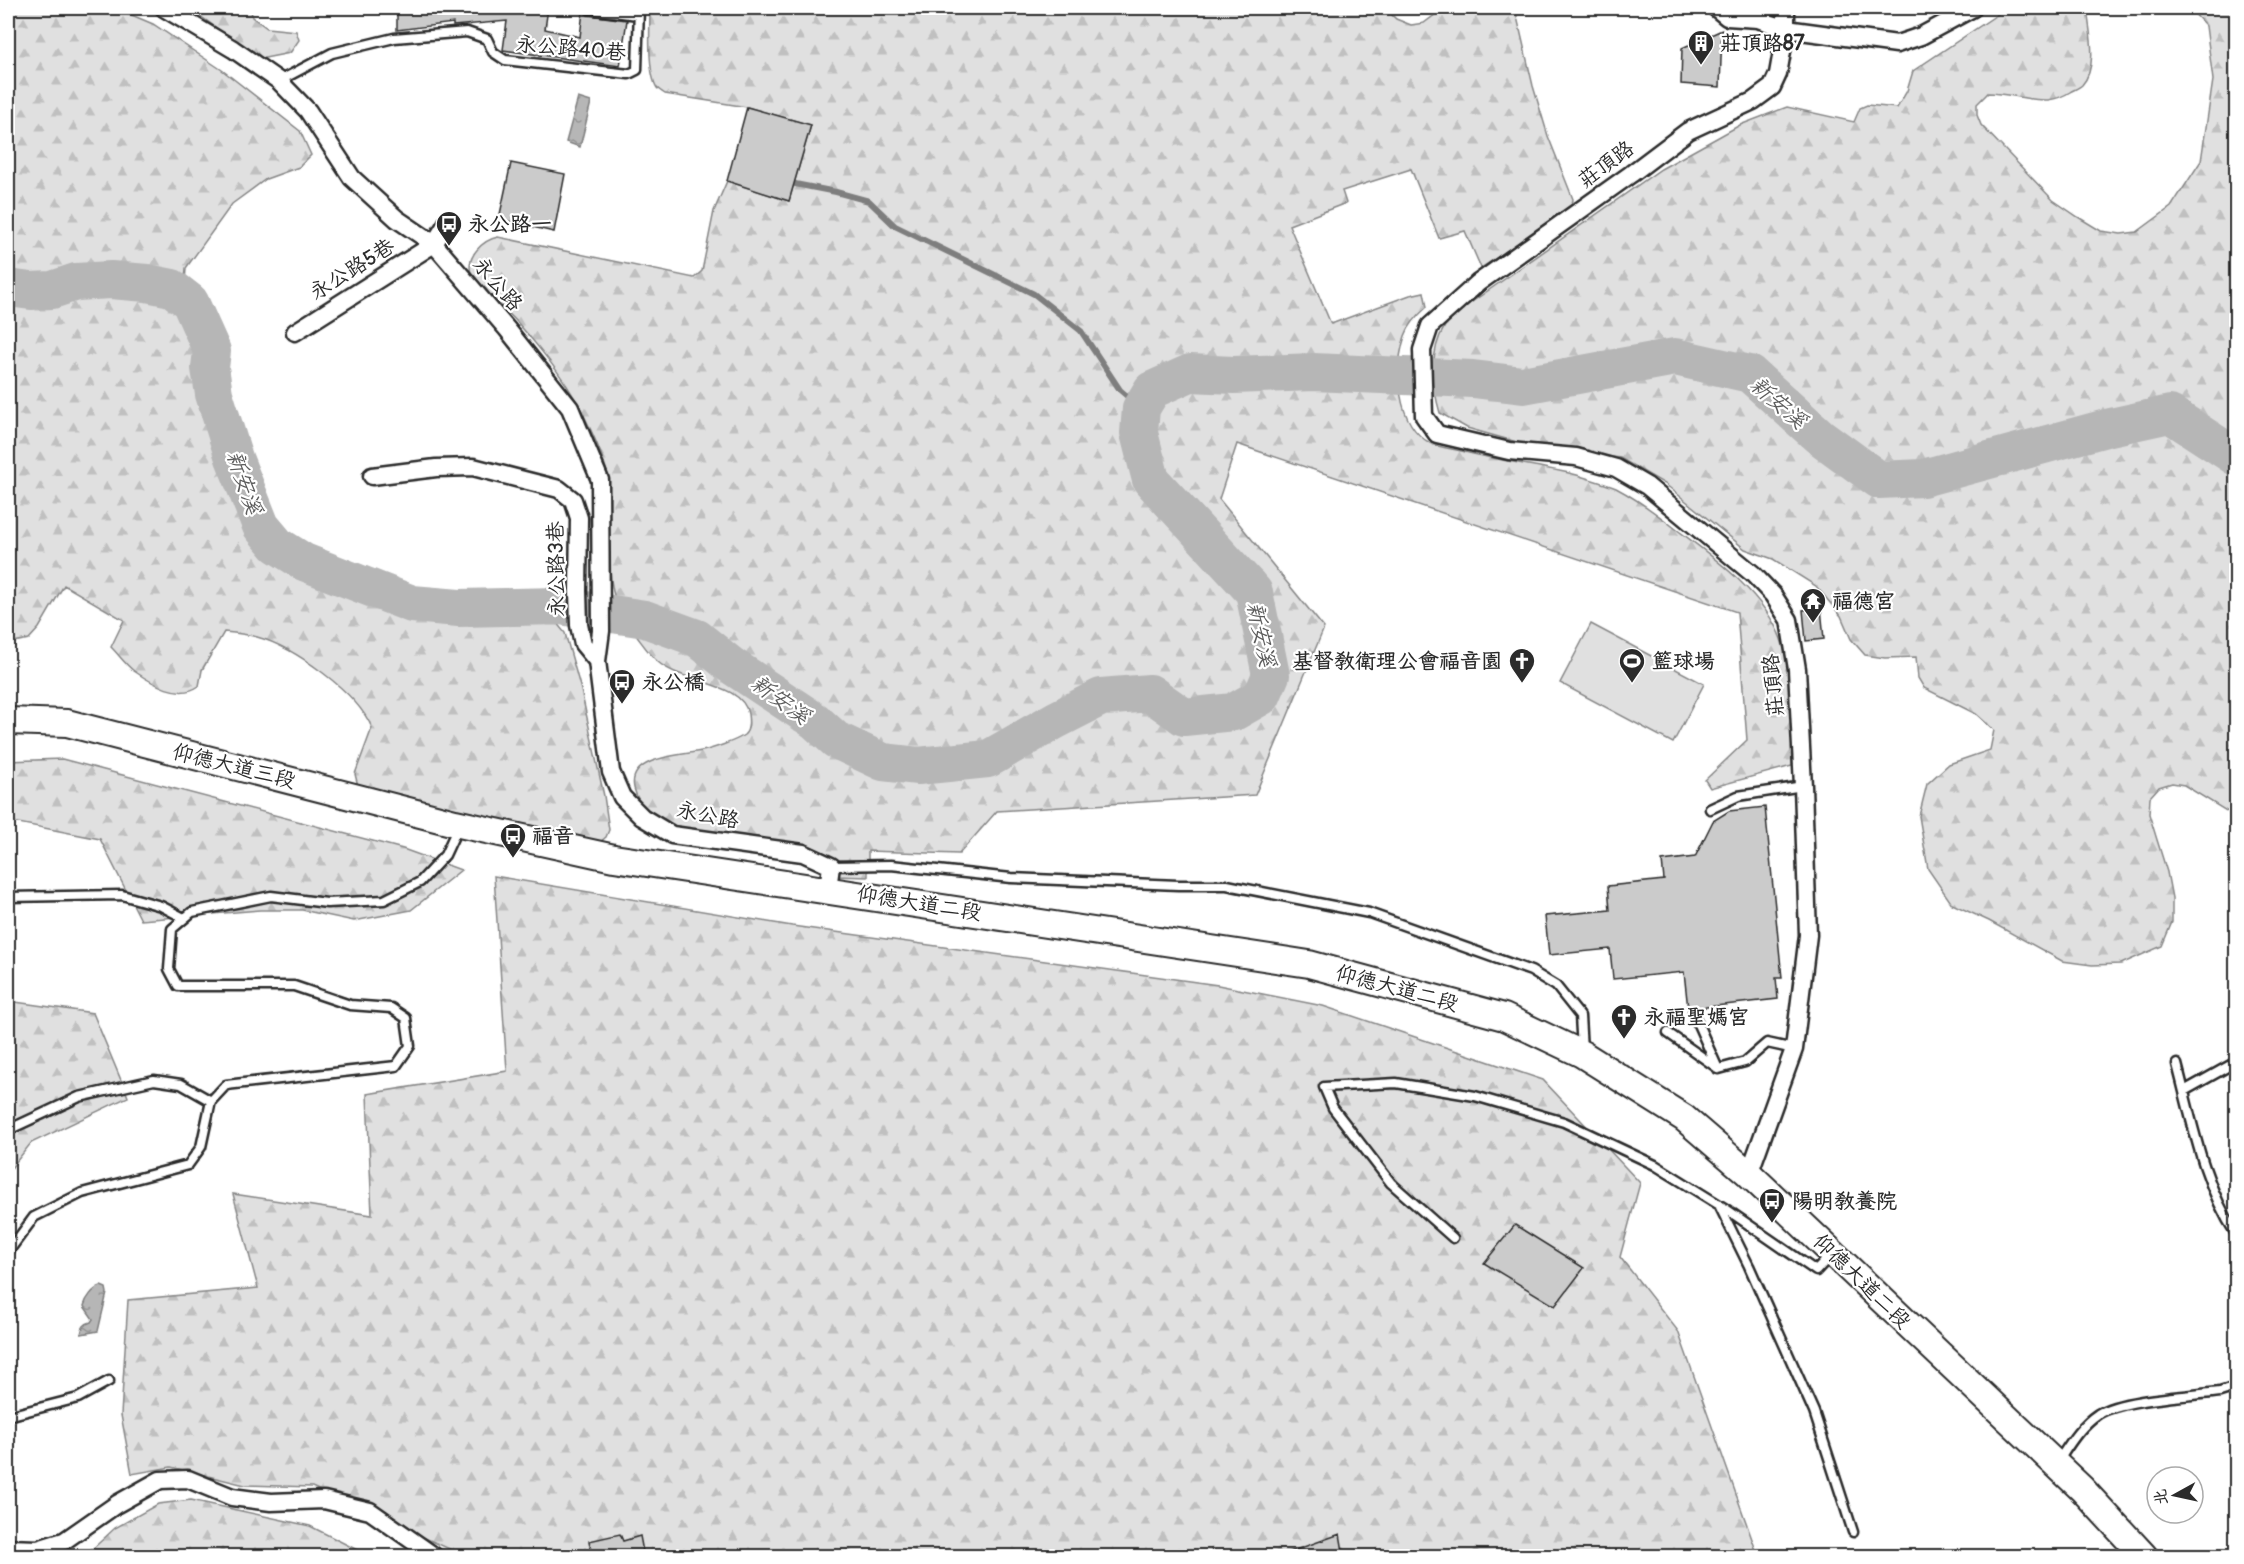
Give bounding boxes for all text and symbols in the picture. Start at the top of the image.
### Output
building icon: 莊頂路87 [1686,28,1716,66]
street label: 永公路40巷 [515,30,627,67]
place label: 莊頂路87 [1720,30,1806,57]
street label: 莊頂路 [1573,135,1640,194]
bus stop icon: 永公路一 [434,209,464,247]
place label: 永公路一 [468,211,552,238]
street label: 永公路5巷 [305,233,400,306]
street label: 永公路 [467,252,528,317]
water label: 新安溪 [1744,371,1813,436]
water label: 新安溪 [220,447,268,519]
street label: 永公路3巷 [542,521,571,617]
temple icon: 福德宮 [1798,586,1828,624]
place label: 福德宮 [1832,588,1895,615]
water label: 新安溪 [1240,599,1282,670]
church icon: 基督教衛理公會福音園 [1507,646,1537,684]
sports icon: 籃球場 [1617,646,1647,684]
place label: 基督教衛理公會福音園 [1292,648,1502,675]
place label: 籃球場 [1652,648,1715,675]
street label: 莊頂路 [1757,652,1790,718]
bus stop icon: 永公橋 [607,667,637,705]
place label: 永公橋 [642,669,705,696]
water label: 新安溪 [745,669,816,731]
street label: 仰德大道三段 [169,738,298,795]
street label: 永公路 [674,796,741,835]
bus stop icon: 福音 [498,821,528,859]
place label: 福音 [532,823,574,850]
street label: 仰德大道二段 [855,880,983,927]
street label: 仰德大道二段 [1333,959,1461,1018]
church icon: 永福聖媽宮 [1609,1002,1639,1040]
place label: 永福聖媽宮 [1644,1004,1749,1031]
bus stop icon: 陽明教養院 [1757,1186,1787,1224]
place label: 陽明教養院 [1792,1188,1897,1215]
street label: 仰德大道二段 [1807,1228,1916,1335]
north arrow [2145,1465,2205,1525]
text: 北 [2150,1488,2172,1506]

